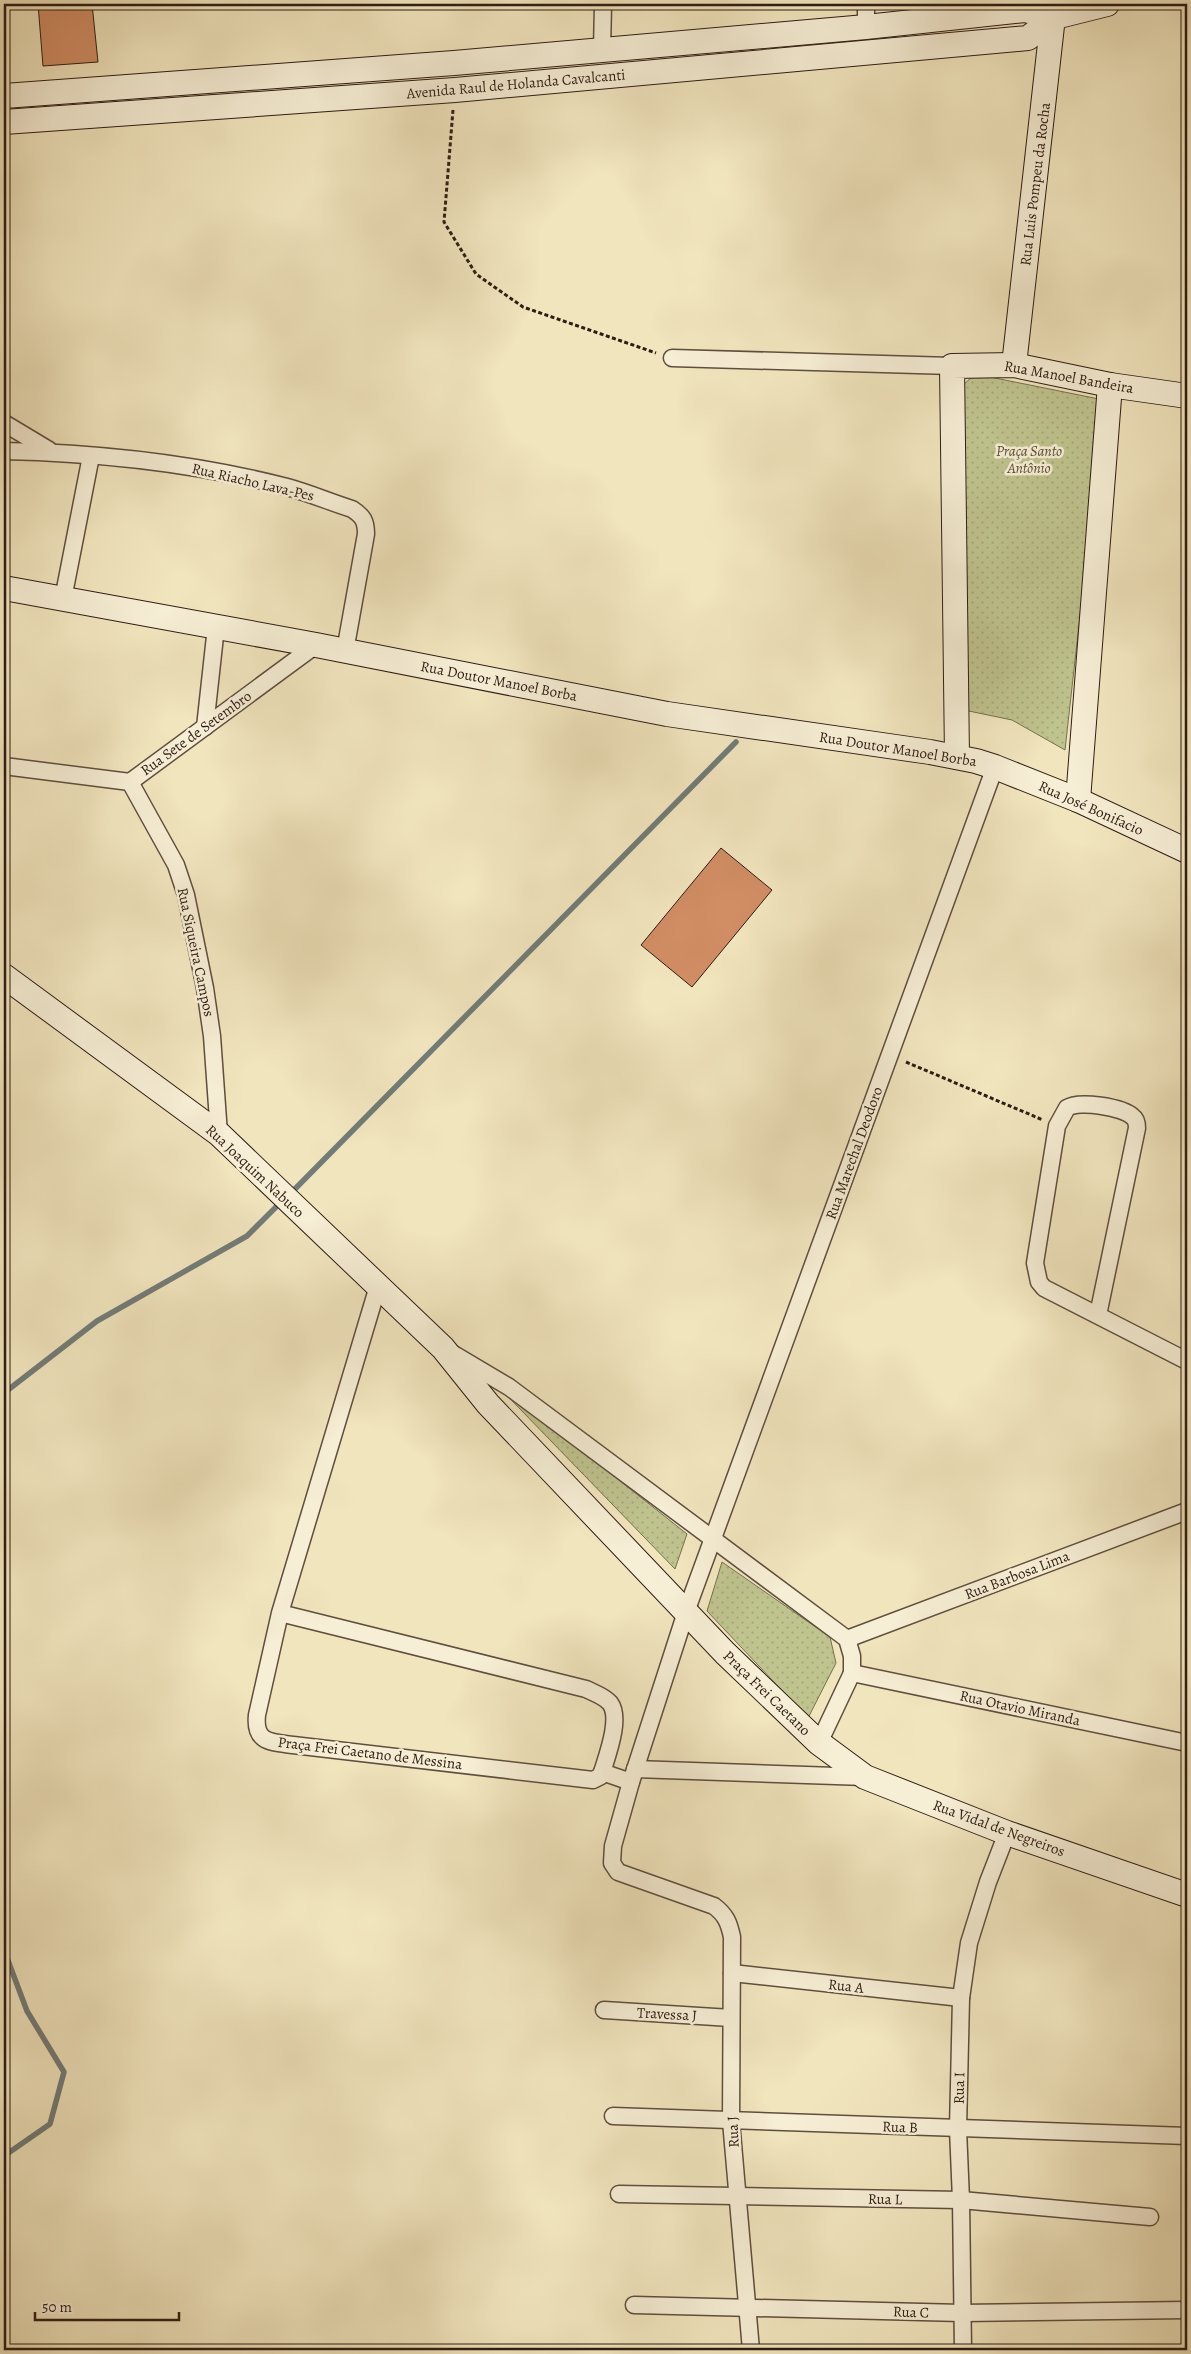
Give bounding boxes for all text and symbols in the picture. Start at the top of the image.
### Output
street label: Avenida Raul de Holanda Cavalcanti [405,64,626,104]
street label: Rua Luis Pompeu da Rocha [1015,101,1055,267]
street label: Rua Manoel Bandeira [1003,356,1135,398]
park label: Praça Santo Antônio [996,441,1062,478]
street label: Rua Riacho Lava-Pes [190,458,316,506]
street label: Rua Doutor Manoel Borba [419,656,579,706]
street label: Rua Sete de Setembro [136,686,256,780]
street label: Rua Doutor Manoel Borba [818,727,978,771]
street label: Rua José Bonifacio [1035,776,1147,840]
street label: Rua Siqueira Campos [173,886,219,1018]
street label: Rua Marechal Deodoro [821,1084,887,1222]
street label: Rua Joaquim Nabuco [201,1120,309,1222]
street label: Rua Barbosa Lima [962,1546,1072,1604]
street label: Praça Frei Caetano [719,1646,815,1740]
street label: Rua Otavio Miranda [958,1685,1082,1731]
street label: Praça Frei Caetano de Messina [277,1732,463,1774]
street label: Rua Vidal de Negreiros [930,1795,1068,1861]
street label: Rua A [827,1974,865,1998]
street label: Travessa J [636,2002,698,2026]
street label: Rua I [949,2072,969,2104]
street label: Rua J [722,2116,744,2148]
street label: Rua B [882,2116,918,2138]
street label: Rua L [868,2189,903,2209]
scale bar [35,2289,179,2321]
text: 50 m [42,2297,72,2317]
street label: Rua C [893,2301,929,2323]

